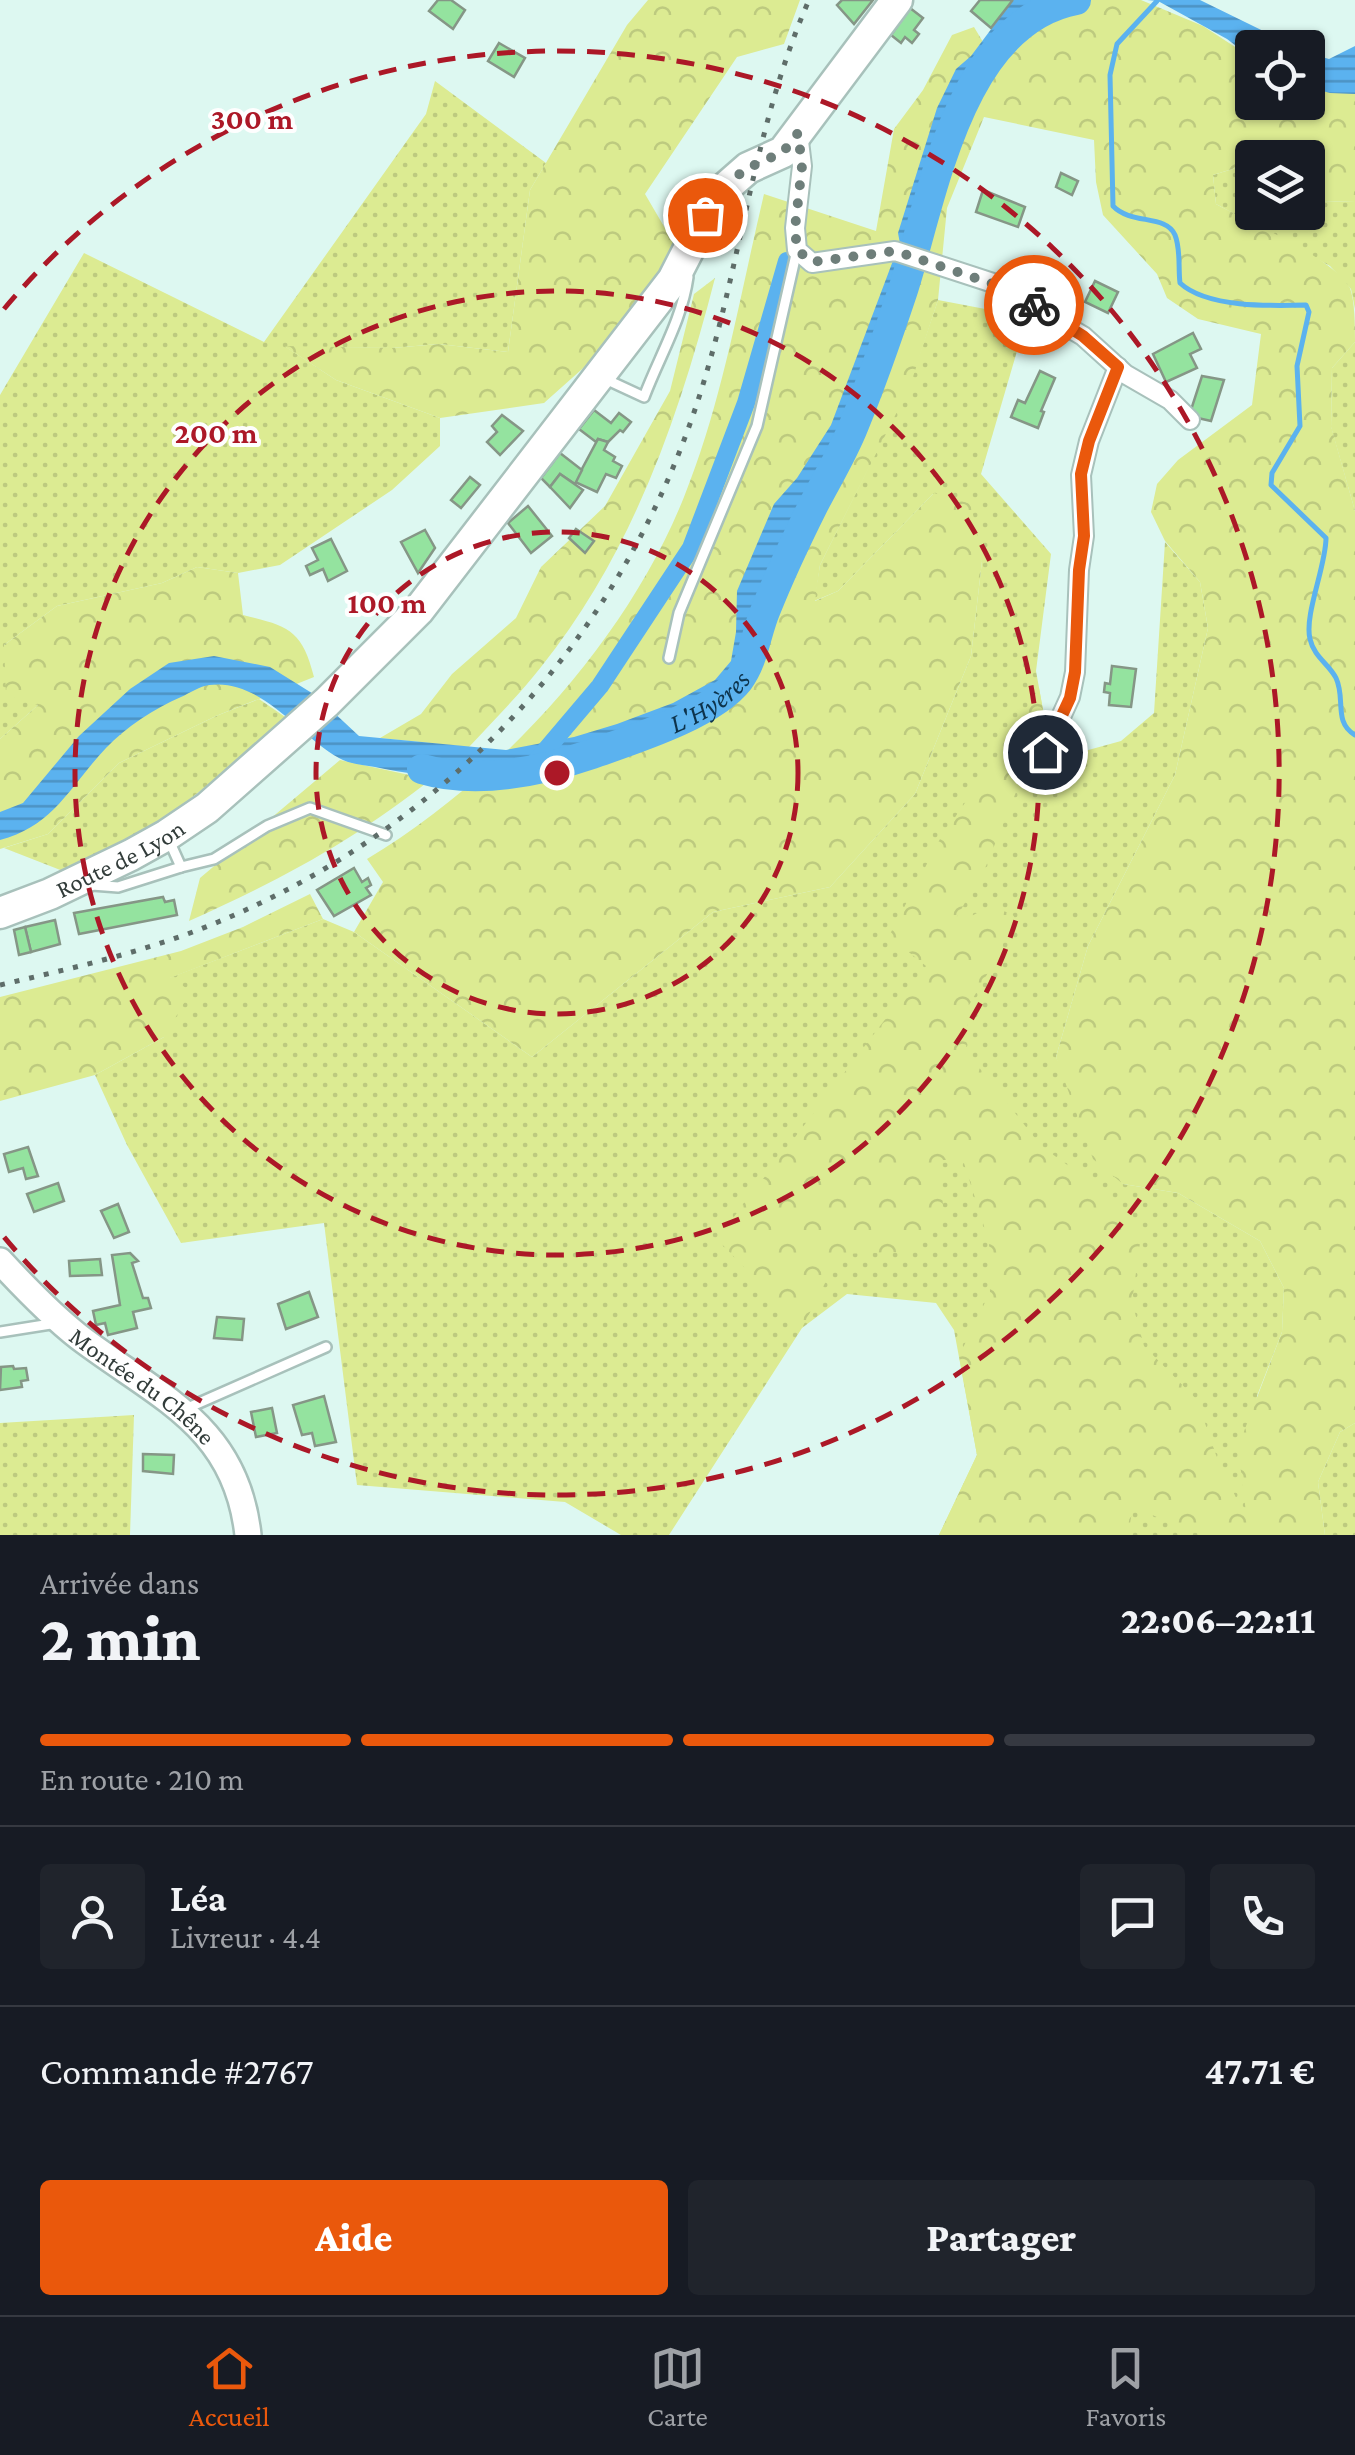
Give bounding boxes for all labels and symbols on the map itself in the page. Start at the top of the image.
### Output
text: 300 m [211,102,294,135]
pin [663,173,748,258]
courier [984,255,1084,355]
text: 200 m [175,416,258,449]
text: 100 m [348,586,427,619]
water label: L'Hyères [664,665,756,739]
pin [1003,710,1088,795]
centre of rings [539,755,575,791]
street label: Route de Lyon [51,814,189,903]
street label: Montée du Chêne [65,1322,221,1449]

